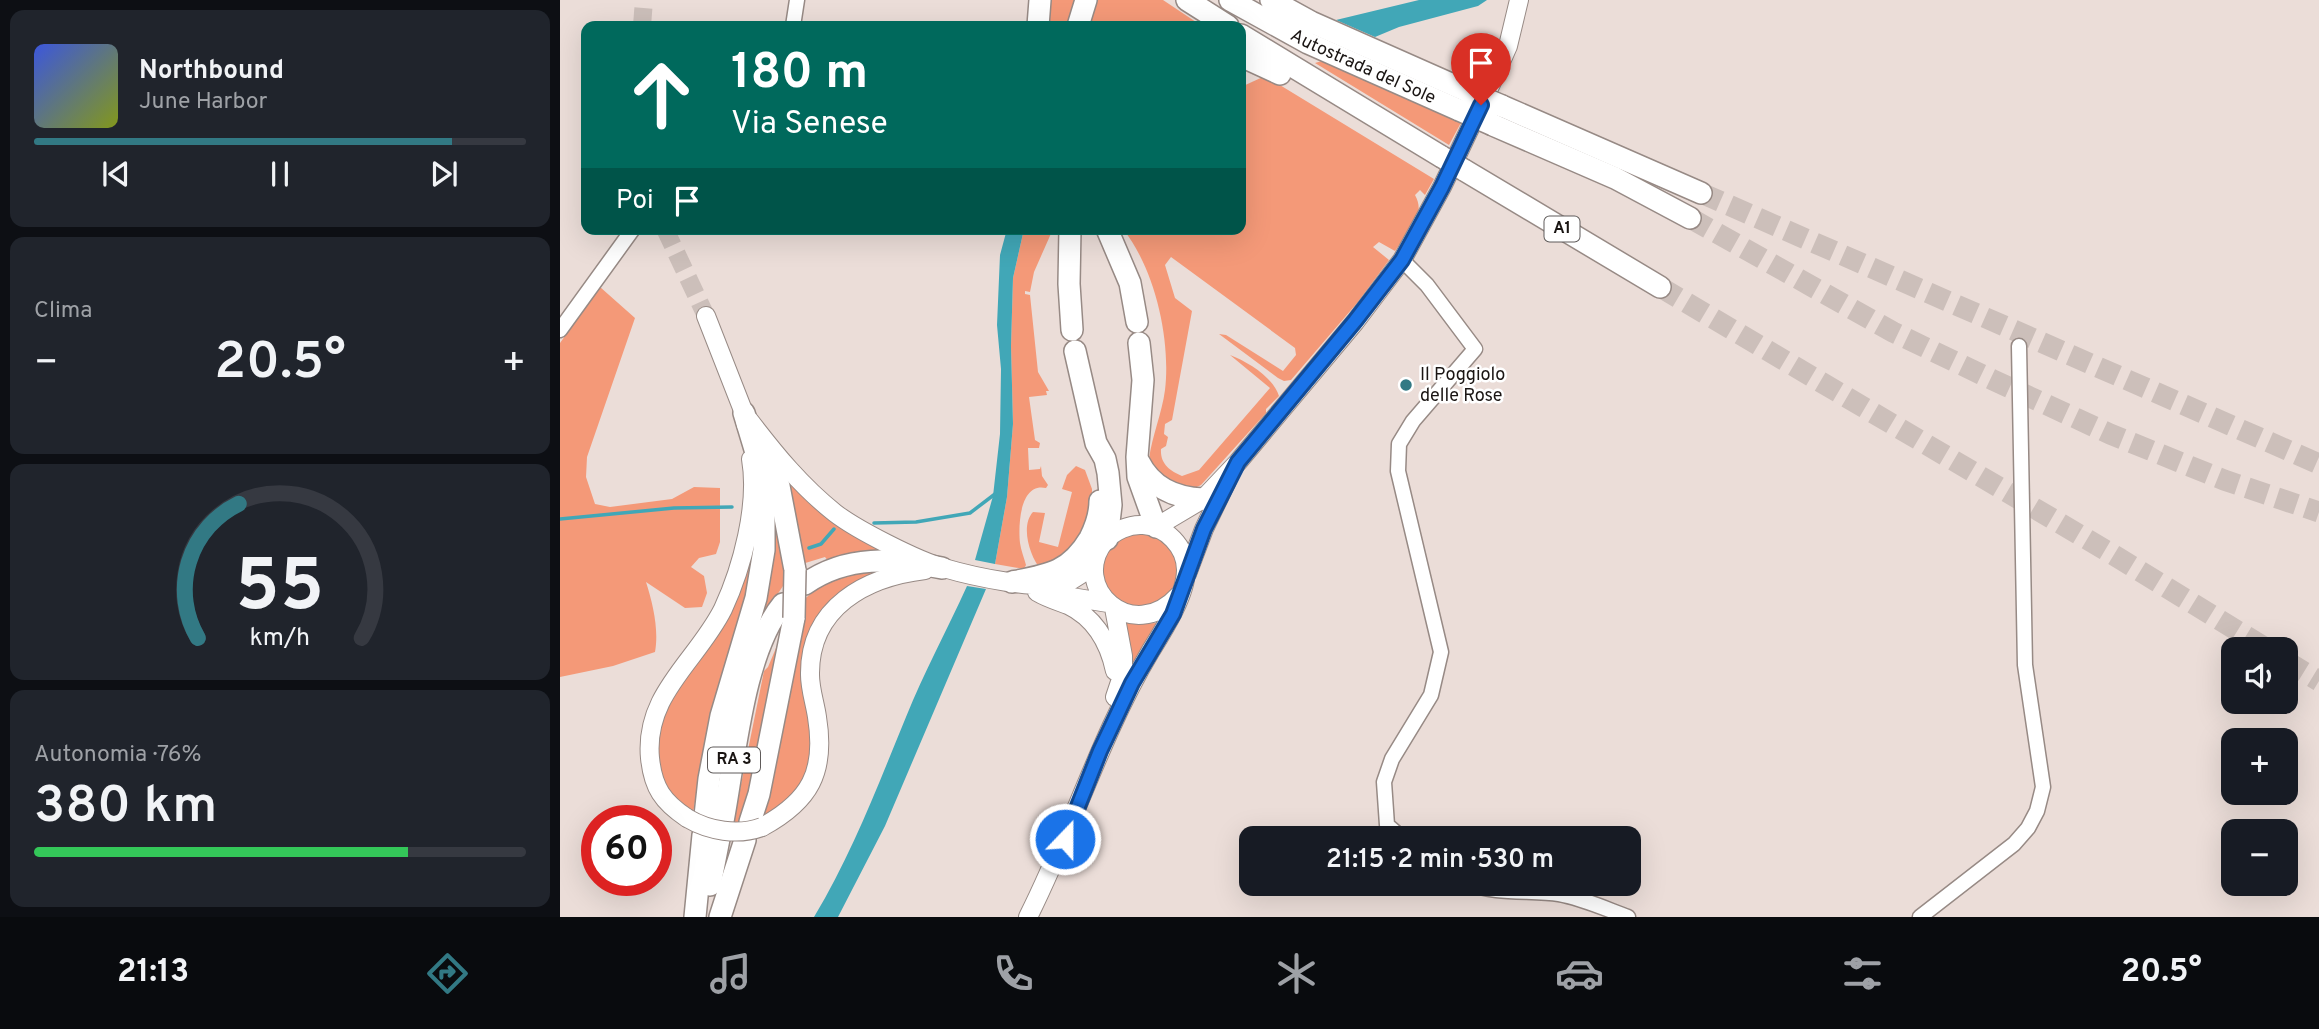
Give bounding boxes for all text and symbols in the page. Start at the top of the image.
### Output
street label: Autostrada del Sole [1286,24,1439,110]
pin [1451,33,1511,105]
text: 180 m [731,44,868,106]
icon: arrive [1462,44,1500,82]
icon: ahead [616,49,707,140]
text: Northbound [139,55,284,88]
text: June Harbor [139,88,267,117]
text: Via Senese [731,105,888,145]
icon: previous [97,155,135,193]
icon: pause [261,155,299,193]
icon: next [425,155,463,193]
icon: arrive [668,182,706,220]
text: Poi [616,185,654,218]
road number: A1 [1544,216,1580,242]
text: Clima [34,297,92,326]
text: 20.5° [214,331,346,397]
text: − [34,340,59,389]
text: + [501,340,526,389]
place label: Il Poggiolo delle Rose [1420,364,1505,408]
marker: Il Poggiolo delle Rose [1398,377,1414,393]
text: 55 [236,544,324,636]
text: km/h [250,623,310,655]
map controls [2221,637,2298,896]
button: sound [2221,637,2298,714]
button: + [2221,728,2298,805]
text: Autonomia · 76% [34,741,202,770]
road number: RA 3 [708,748,760,772]
text: 380 km [34,775,217,841]
position arrow [1028,802,1102,876]
speed limit sign: 60 [581,805,672,896]
button: − [2221,819,2298,896]
text: 21:15 · 2 min · 530 m [1326,844,1554,877]
icon: directions [423,949,472,998]
icon: music [706,949,755,998]
icon: phone [989,949,1038,998]
icon: climate [1272,949,1321,998]
icon: car [1555,949,1604,998]
icon: filters [1838,949,1887,998]
text: 21:13 [117,953,189,993]
text: 20.5° [2121,953,2202,993]

